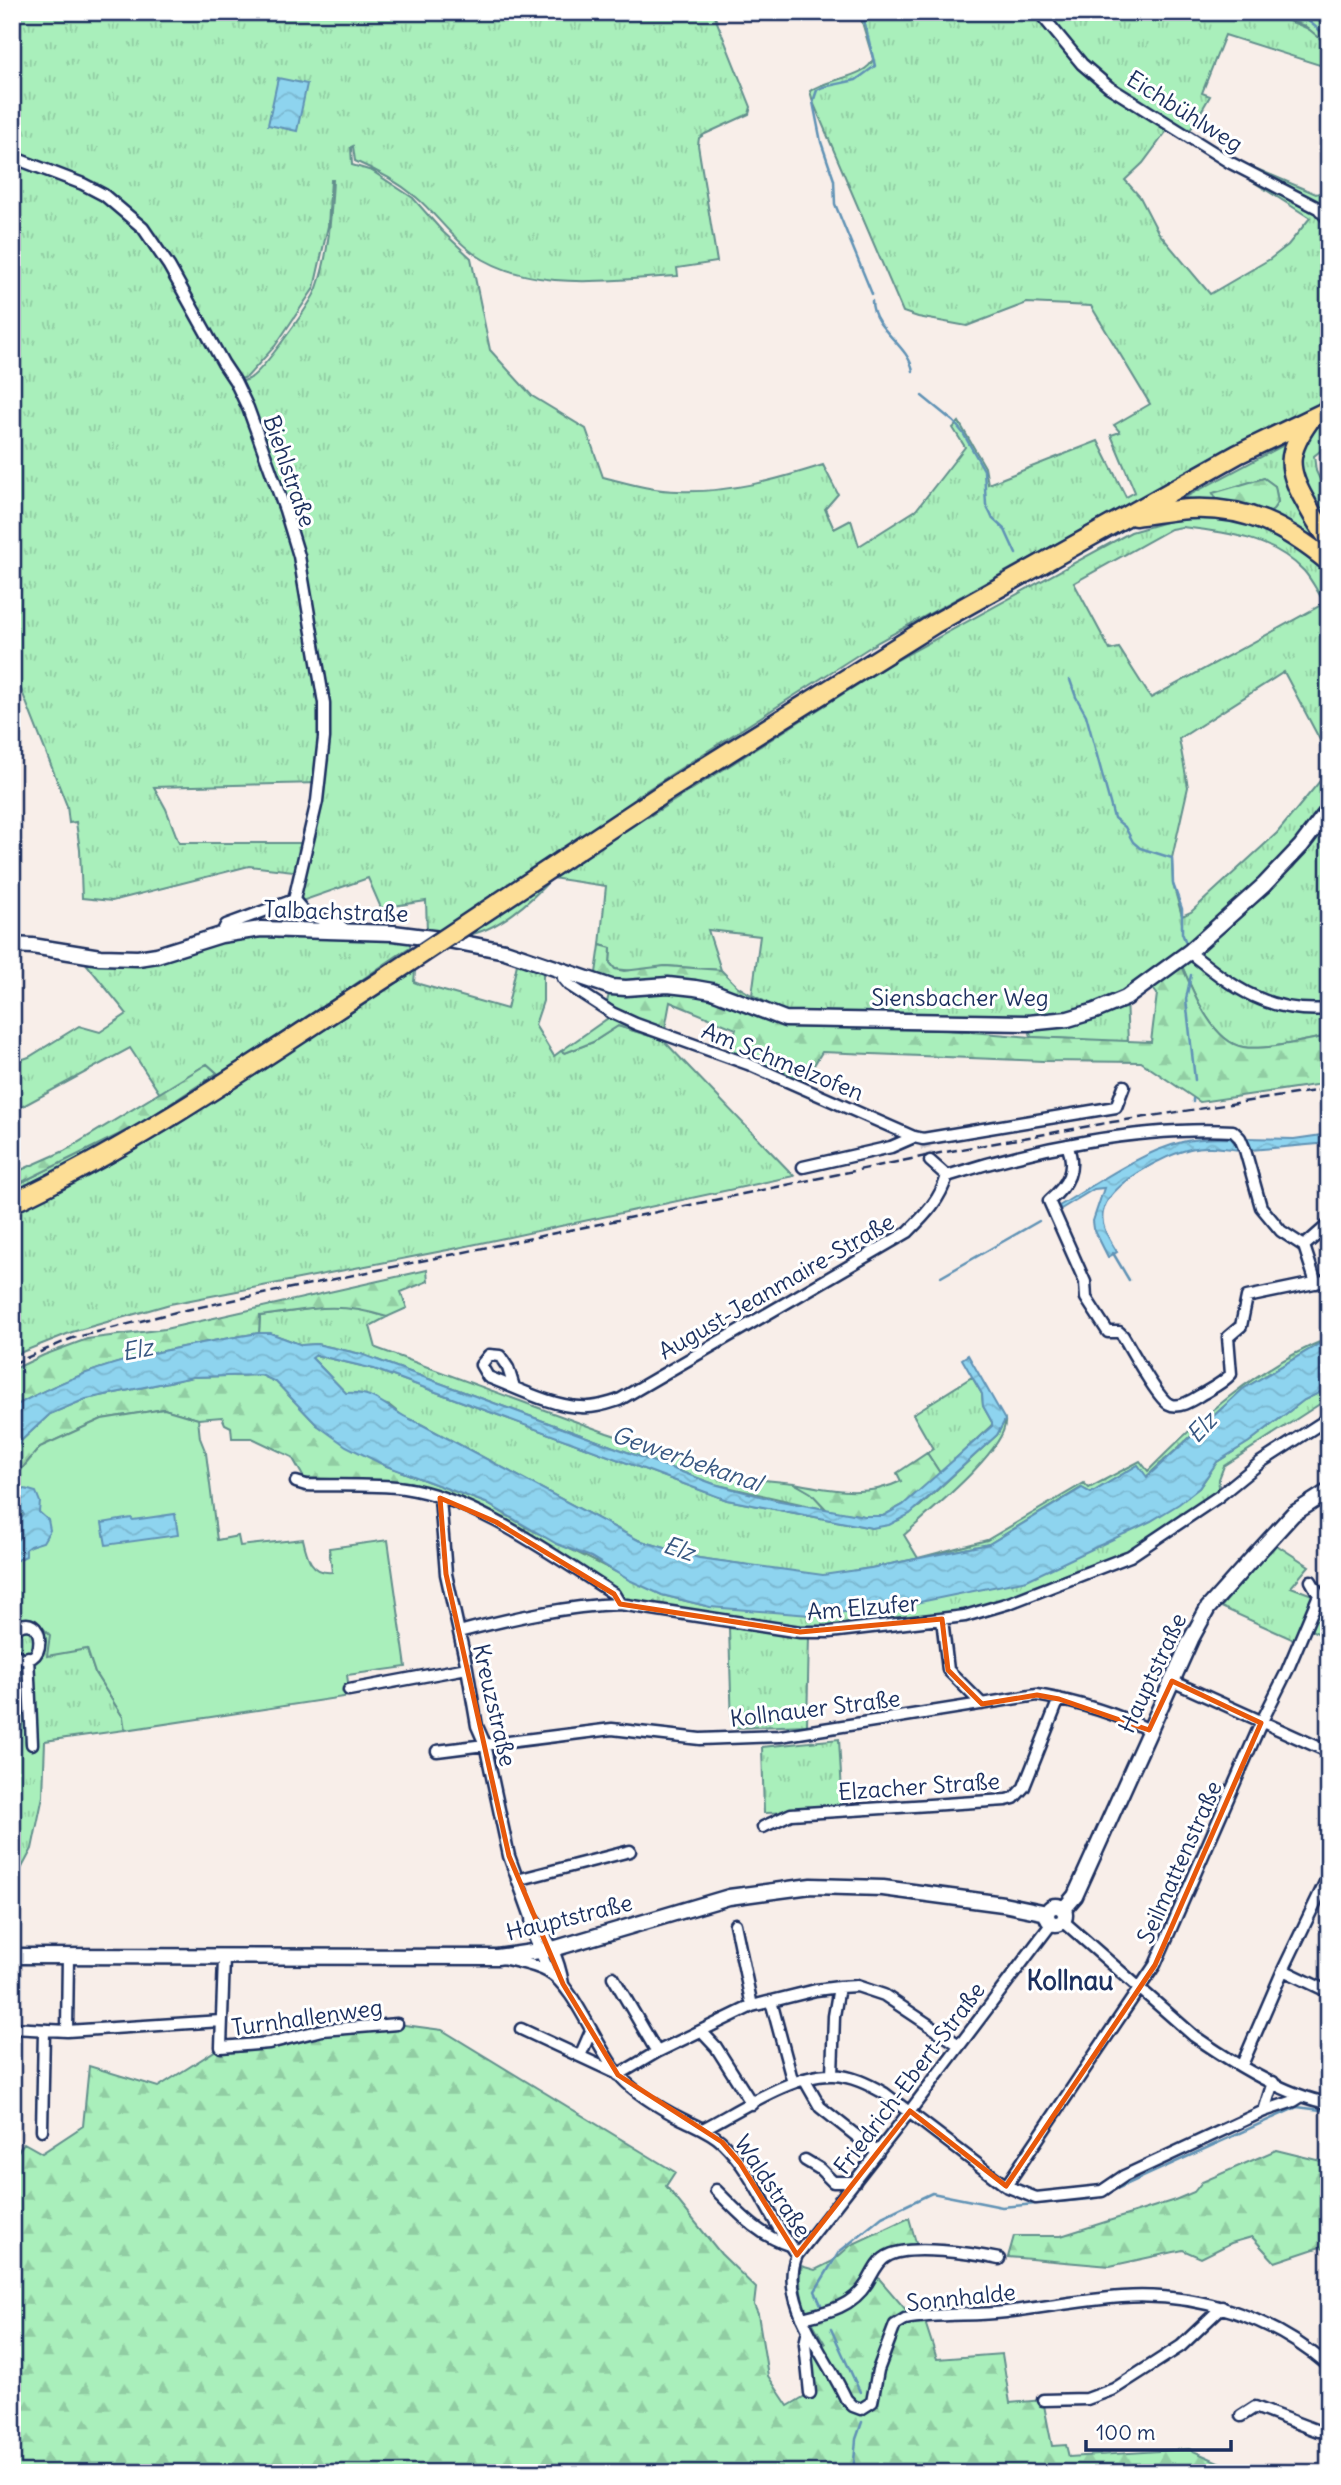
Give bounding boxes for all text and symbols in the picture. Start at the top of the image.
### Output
street label: Eichbühlweg [1122,64,1248,158]
street label: Biehlstraße [257,411,323,531]
street label: Talbachstraße [263,894,409,928]
street label: Siensbacher Weg [871,983,1049,1012]
street label: Am Schmelzofen [698,1015,868,1107]
street label: August-Jeanmaire-Straße [653,1207,899,1365]
water label: Elz [119,1331,158,1367]
water label: Elz [1179,1404,1224,1449]
water label: Gewerbekanal [608,1418,769,1499]
water label: Elz [660,1529,701,1568]
street label: Am Elzufer [806,1588,921,1626]
street label: Hauptstraße [1112,1608,1192,1738]
street label: Kreuzstraße [467,1641,523,1769]
street label: Kollnauer Straße [728,1683,902,1733]
street label: Elzacher Straße [837,1766,1001,1806]
street label: Seilmattenstraße [1130,1776,1228,1948]
street label: Hauptstraße [503,1887,635,1947]
district label: Kollnau [1027,1964,1114,1997]
street label: Friedrich-Ebert-Straße [827,1976,991,2180]
street label: Turnhallenweg [230,1992,384,2042]
street label: Waldstraße [728,2129,818,2243]
street label: Sonnhalde [905,2277,1017,2317]
scale bar [1086,2408,1231,2452]
text: 100 m [1096,2419,1155,2446]

